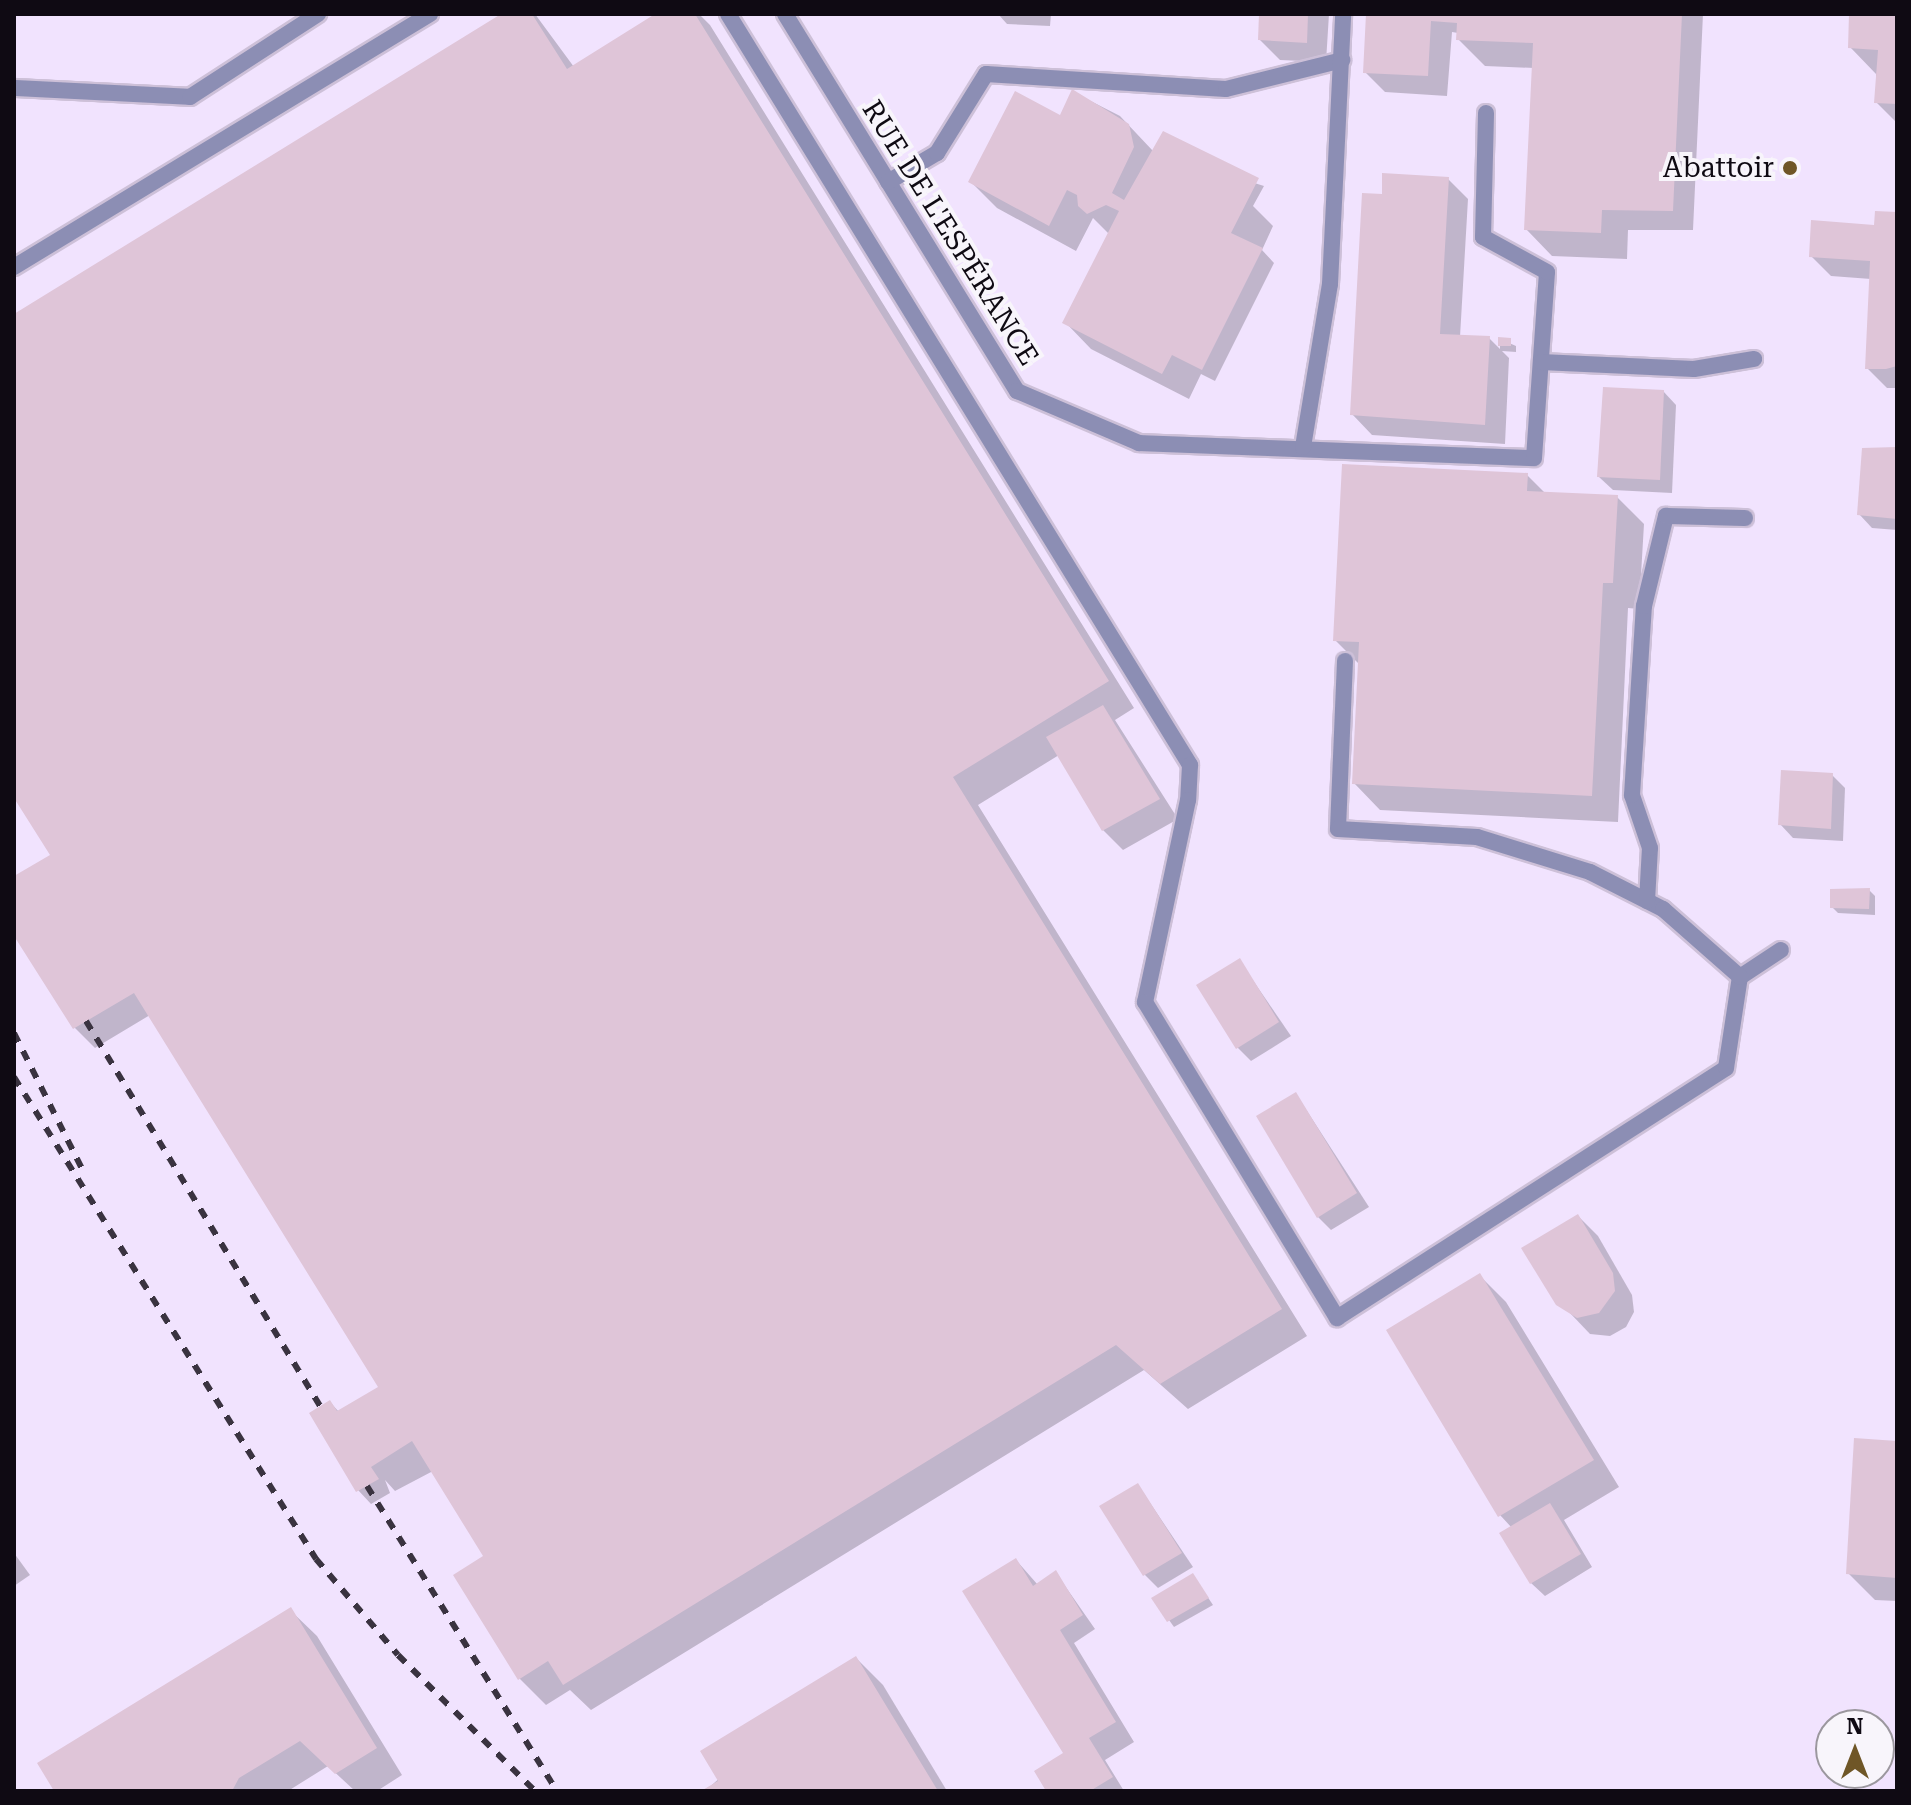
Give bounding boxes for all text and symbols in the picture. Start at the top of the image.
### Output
street label: RUE DE L'ESPÉRANCE [855,94,1045,372]
place label: Abattoir [1663,151,1774,185]
marker: Abattoir [1781,159,1799,177]
north arrow [1815,1709,1895,1789]
text: N [1847,1714,1863,1739]

